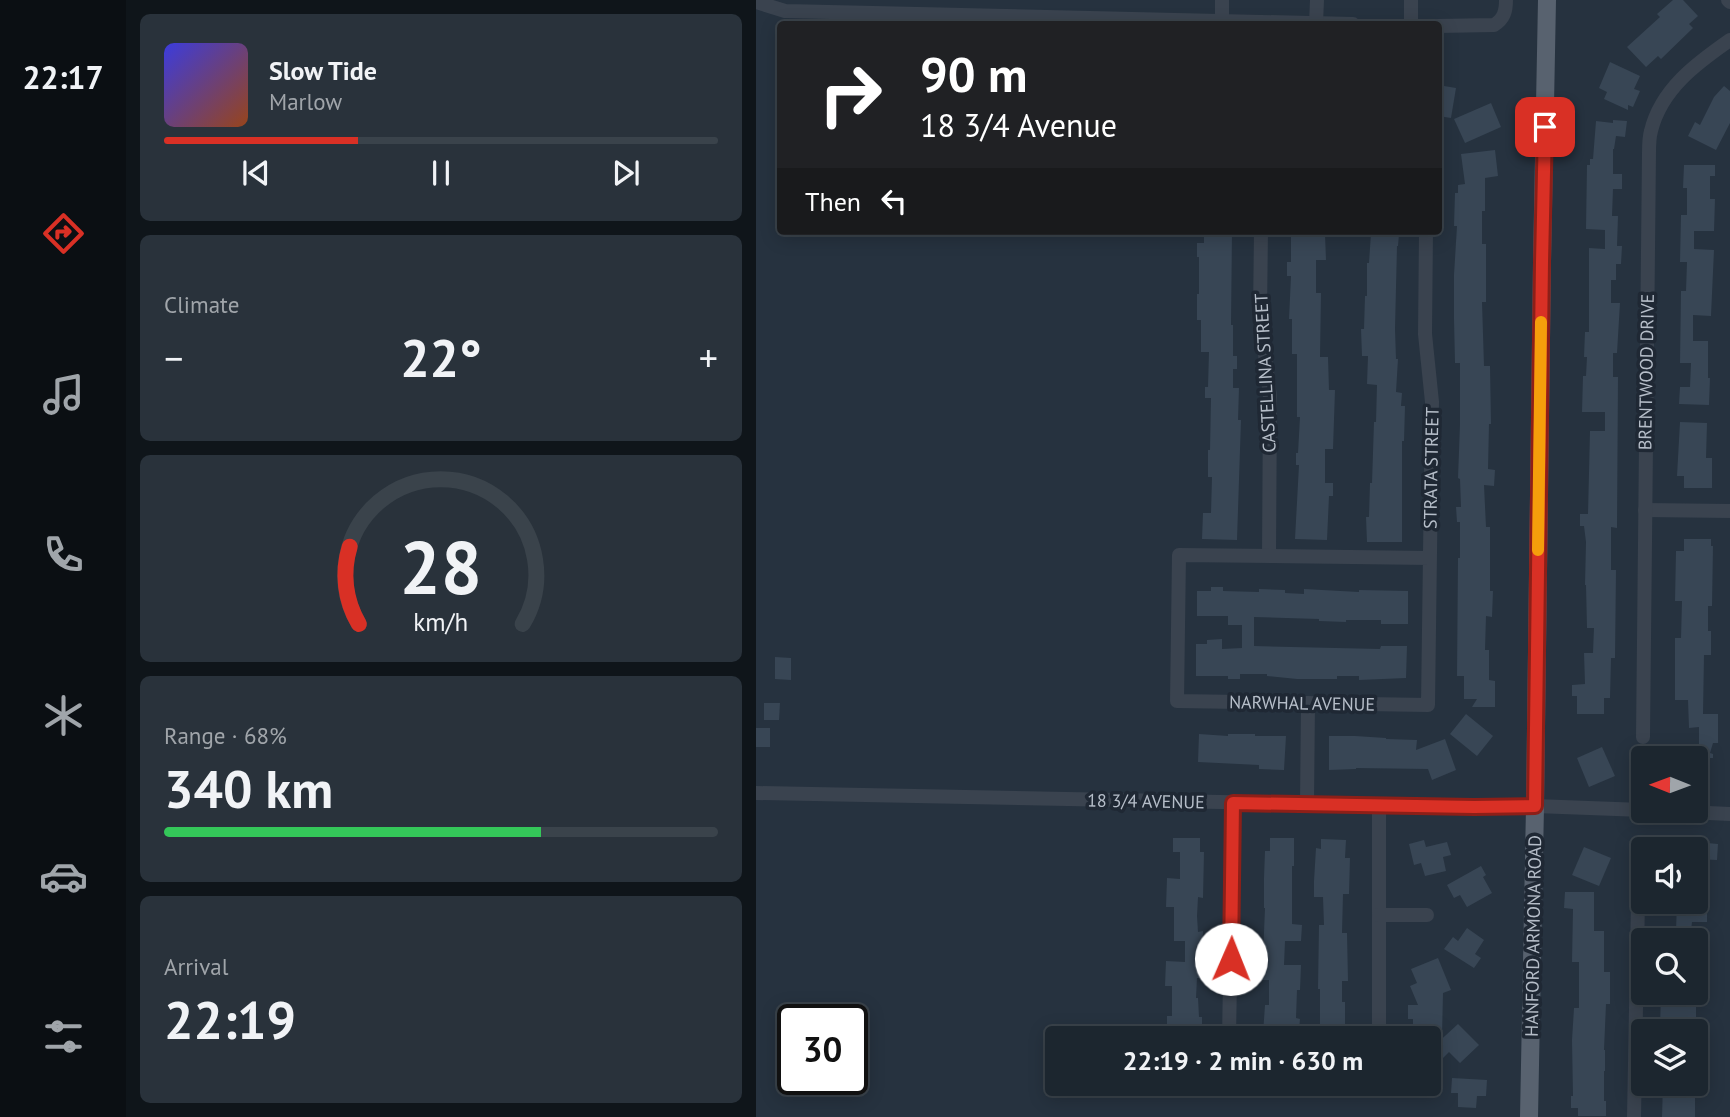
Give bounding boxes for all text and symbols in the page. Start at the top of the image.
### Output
text: 90 m [920,42,1027,106]
icon: right [805,49,896,140]
text: Slow Tide [269,54,377,87]
text: 22:17 [22,56,104,98]
text: Marlow [269,87,342,116]
pin [1515,97,1575,157]
text: 18 3/4 Avenue [920,104,1117,146]
icon: arrive [1526,108,1564,146]
icon: previous [237,154,275,192]
icon: pause [422,154,460,192]
icon: next [607,154,645,192]
icon: left [875,182,913,220]
text: Then [805,185,861,218]
icon: directions [39,209,88,258]
text: Climate [164,290,239,319]
street label: CASTELLINA STREET [1249,293,1281,453]
street label: BRENTWOOD DRIVE [1633,294,1659,450]
text: 22° [400,324,482,391]
text: − [164,333,183,382]
text: + [699,333,718,382]
icon: music [39,370,88,419]
street label: STRATA STREET [1418,407,1444,529]
text: 28 [400,521,482,615]
icon: phone [39,530,88,579]
text: km/h [414,606,468,638]
street label: NARWHAL AVENUE [1229,690,1375,716]
icon: climate [39,691,88,740]
text: Range · 68% [164,721,287,750]
north arrow [1631,746,1708,822]
map controls [1631,746,1708,1096]
text: 340 km [164,755,333,822]
street label: 18 3/4 AVENUE [1087,788,1205,814]
street label: HANFORD ARMONA ROAD [1520,835,1546,1037]
button: sound [1631,837,1708,914]
icon: car [39,852,88,901]
position arrow [1194,922,1268,996]
button: search [1631,928,1708,1005]
text: Arrival [164,952,228,981]
text: 22:19 [164,986,296,1053]
speed limit sign: 30 [777,1004,868,1095]
icon: filters [39,1012,88,1061]
button: layers [1631,1019,1708,1096]
text: 22:19 · 2 min · 630 m [1123,1044,1363,1077]

